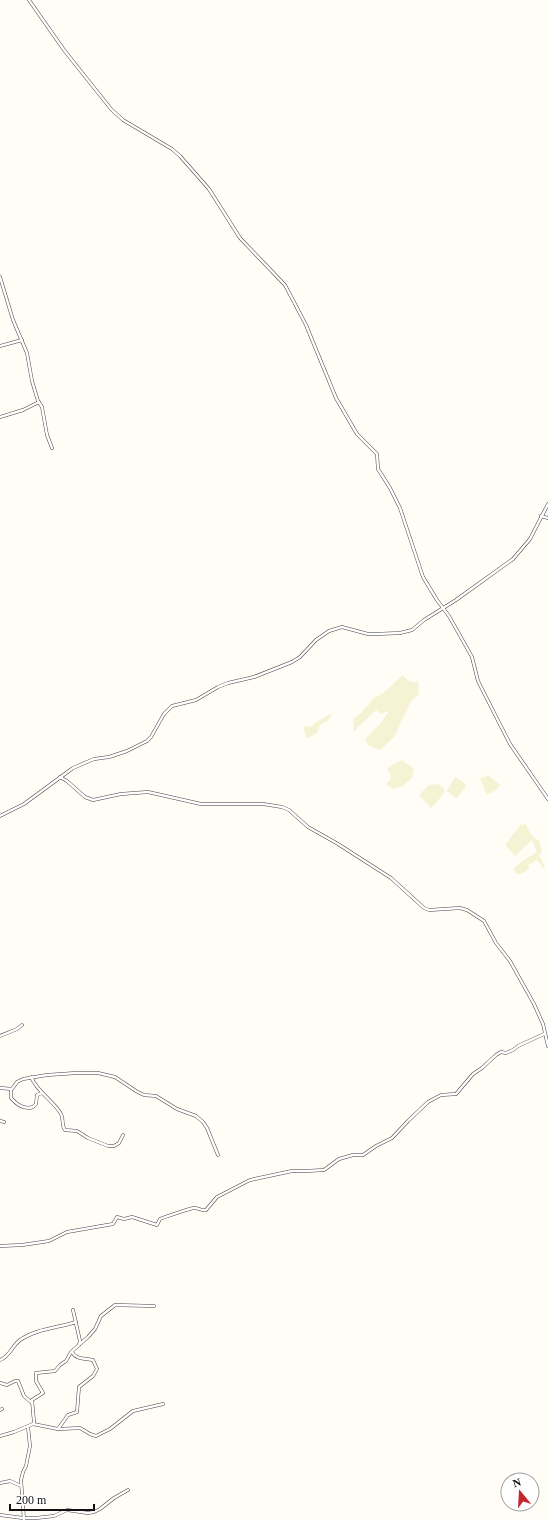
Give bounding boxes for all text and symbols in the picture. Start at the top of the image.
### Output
north arrow [500,1472,540,1512]
text: N [511,1476,523,1489]
scale bar [10,1486,94,1512]
text: 200 m [16,1493,47,1507]

